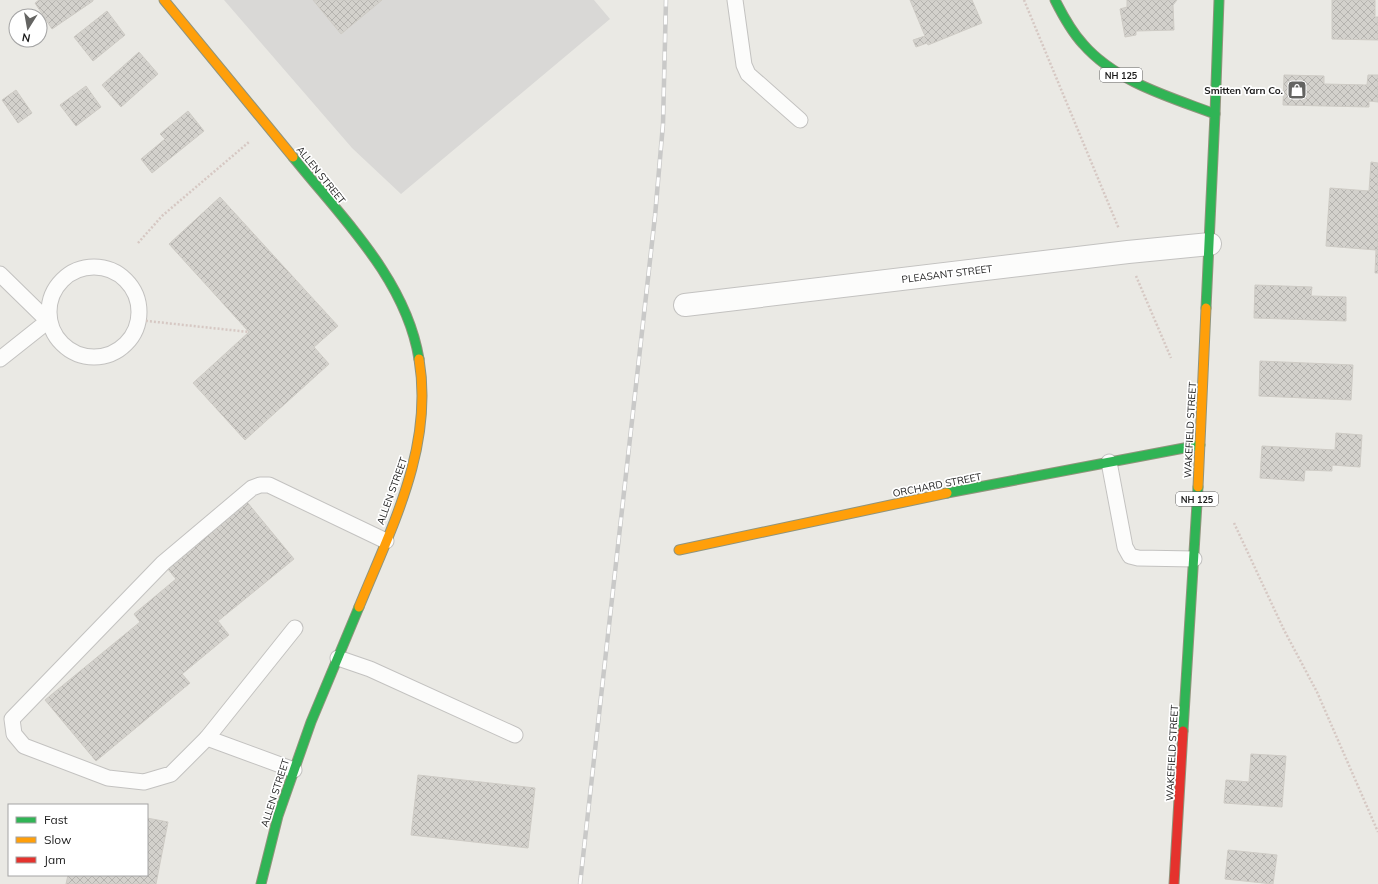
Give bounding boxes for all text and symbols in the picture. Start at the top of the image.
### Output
north arrow [8,8,48,48]
text: N [21,30,32,45]
road number: NH 125 [1100,68,1142,82]
shop icon: Smitten Yarn Co. [1286,79,1308,101]
place label: Smitten Yarn Co. [1204,84,1283,97]
street label: ALLEN STREET [294,143,348,207]
street label: PLEASANT STREET [901,262,993,286]
street label: WAKEFIELD STREET [1181,381,1199,479]
street label: ALLEN STREET [374,455,410,527]
street label: ORCHARD STREET [892,470,982,500]
road number: NH 125 [1176,492,1218,506]
street label: WAKEFIELD STREET [1163,704,1181,802]
street label: ALLEN STREET [258,757,292,829]
legend [8,804,148,876]
text: Fast [44,812,68,827]
text: Slow [44,832,72,847]
text: Jam [44,852,66,867]

